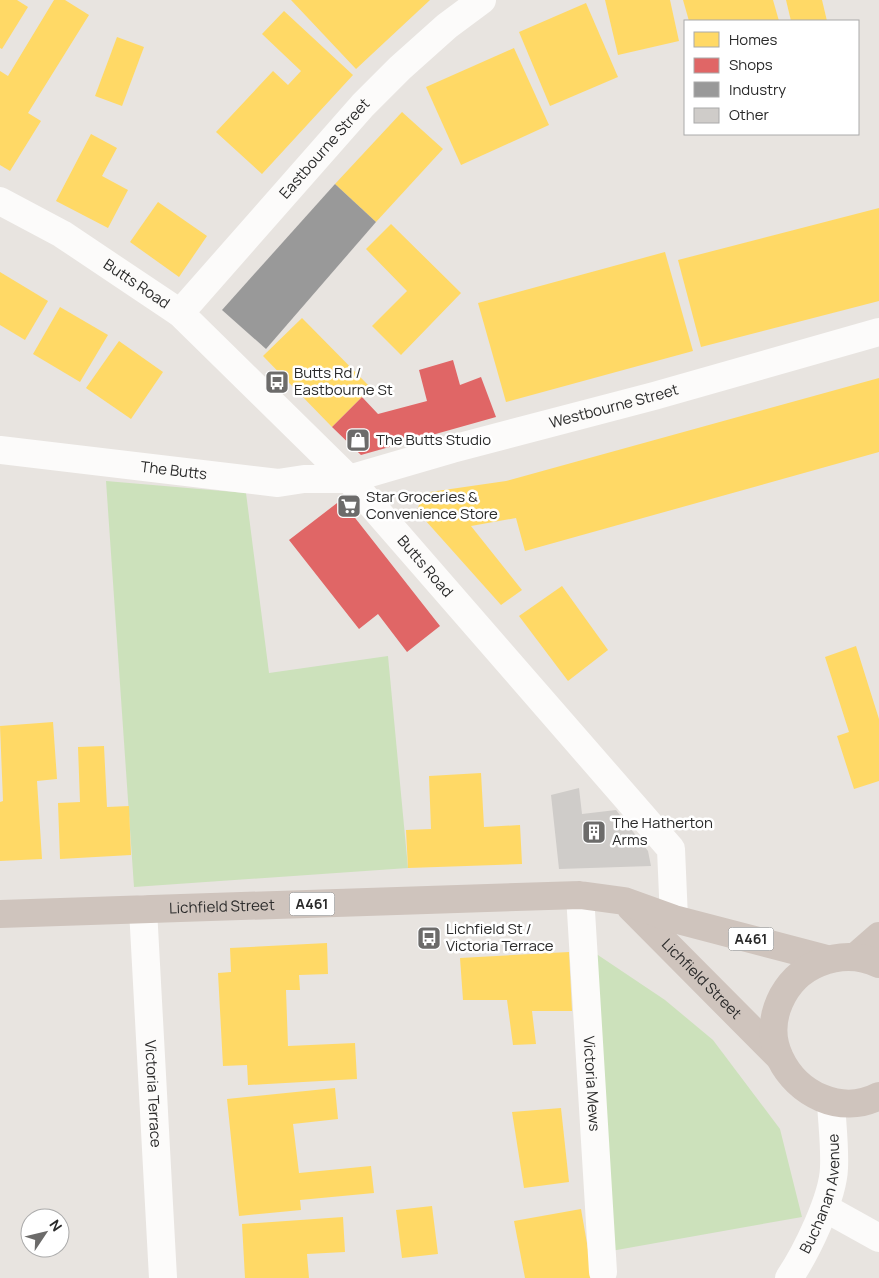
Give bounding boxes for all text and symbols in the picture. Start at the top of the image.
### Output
legend [684,20,859,135]
text: Homes [729,29,778,50]
text: Shops [729,54,773,75]
text: Industry [729,79,786,100]
street label: Eastbourne Street [274,93,374,203]
text: Other [729,104,770,125]
street label: Butts Road [100,254,174,313]
place label: Butts Rd / Eastbourne St [294,362,393,400]
bus stop icon: Butts Rd / Eastbourne St [264,369,290,395]
street label: Westbourne Street [547,379,681,433]
shop icon: The Butts Studio [345,427,371,453]
place label: The Butts Studio [376,429,491,450]
street label: The Butts [139,456,208,485]
place label: Star Groceries & Convenience Store [366,486,498,524]
supermarket icon: Star Groceries & Convenience Store [336,493,362,519]
street label: Butts Road [393,531,458,602]
place label: The Hatherton Arms [612,812,713,850]
building icon: The Hatherton Arms [581,819,607,845]
road number: A461 [290,892,334,916]
street label: Lichfield Street [169,894,275,918]
place label: Lichfield St / Victoria Terrace [446,918,554,956]
bus stop icon: Lichfield St / Victoria Terrace [416,925,442,951]
road number: A461 [728,928,774,951]
street label: Lichfield Street [657,934,747,1024]
street label: Victoria Mews [579,1035,605,1132]
street label: Victoria Terrace [140,1039,167,1148]
street label: Buchanan Avenue [794,1133,844,1257]
north arrow [20,1208,70,1258]
text: N [45,1216,67,1235]

